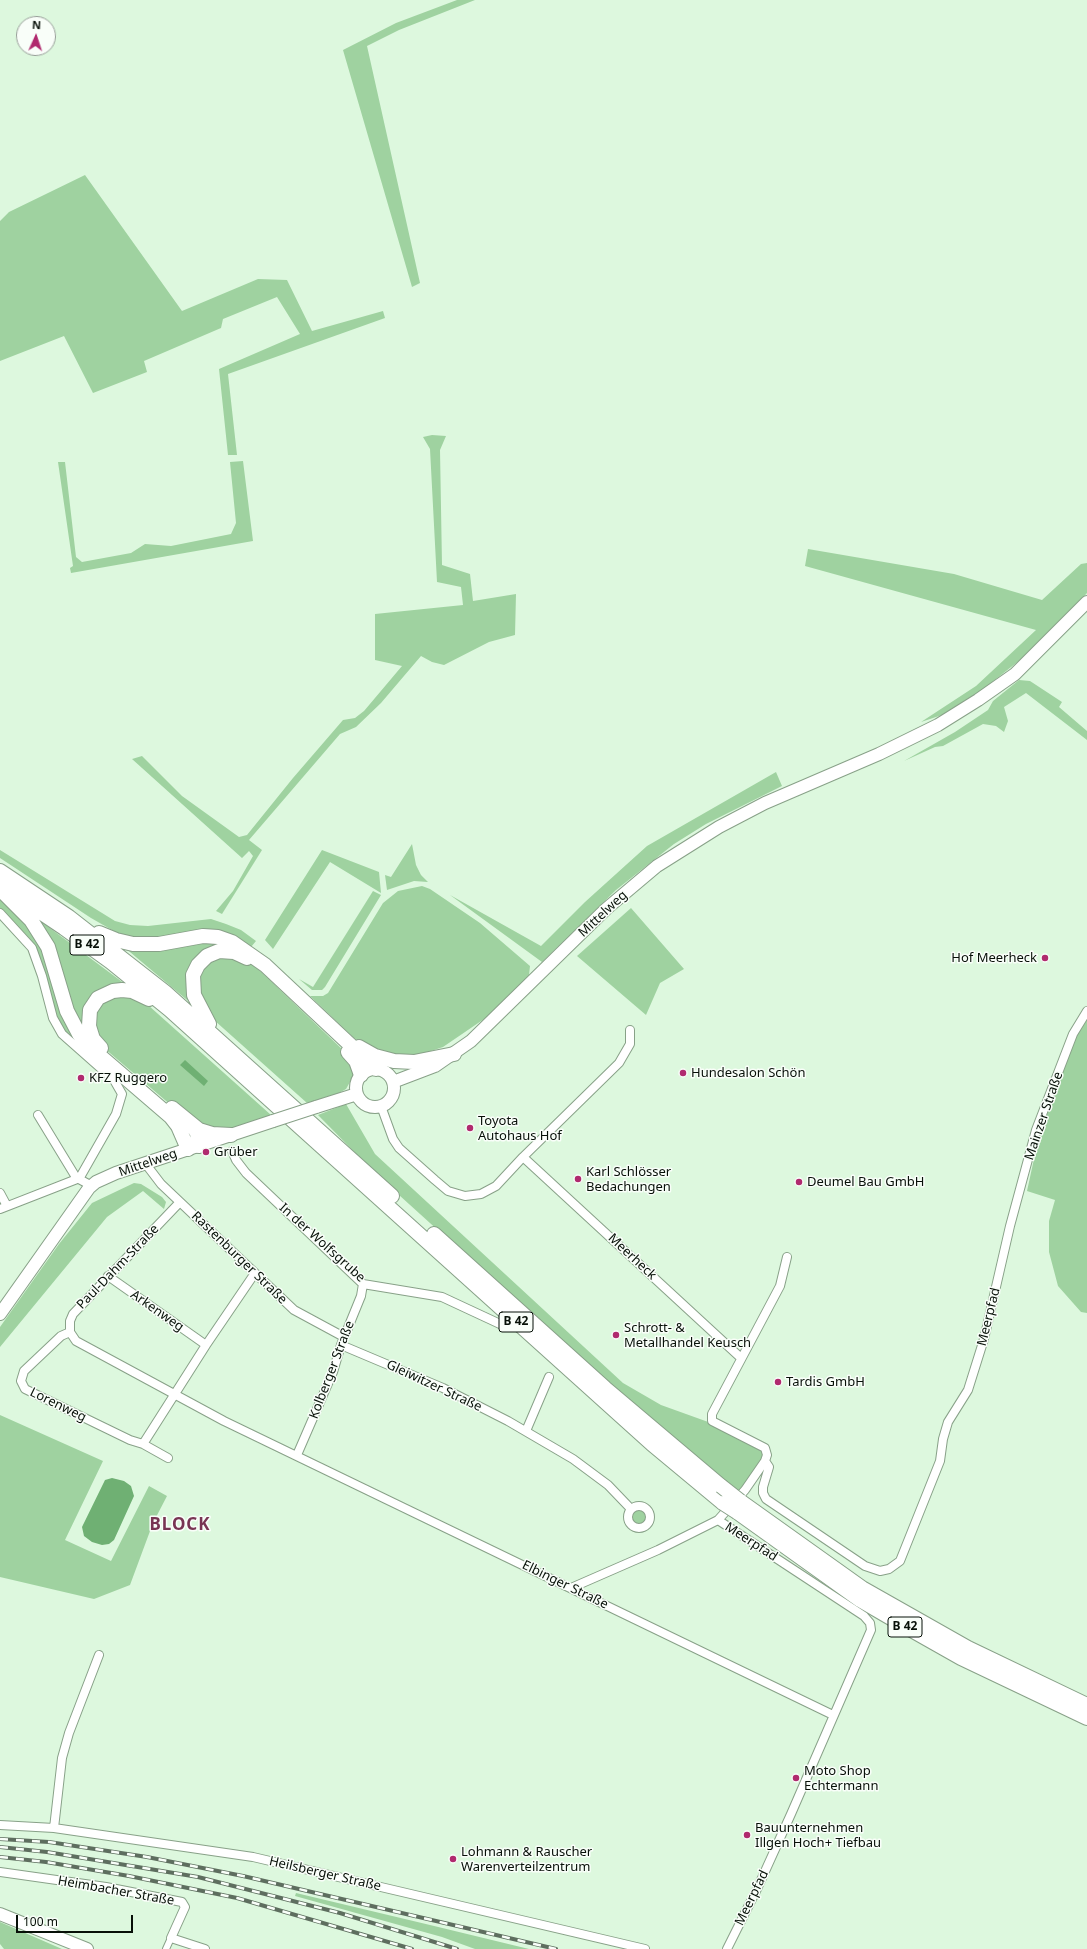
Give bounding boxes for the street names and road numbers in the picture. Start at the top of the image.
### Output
street label: Mittelweg [575,888,631,940]
road number: B 42 [70,935,104,955]
street label: Mainzer Straße [1022,1070,1066,1162]
street label: Mittelweg [117,1146,179,1180]
street label: In der Wolfsgrube [276,1200,368,1286]
street label: Rastenburger Straße [188,1208,290,1308]
street label: Paul-Dahm-Straße [74,1221,162,1313]
street label: Meerheck [605,1231,659,1283]
street label: Meerpfad [974,1286,1004,1348]
street label: Arkenweg [127,1287,187,1335]
road number: B 42 [499,1312,533,1332]
street label: Kolberger Straße [306,1319,358,1421]
street label: Gleiwitzer Straße [384,1357,484,1415]
street label: Lorenweg [27,1385,89,1425]
street label: Meerpfad [722,1519,780,1565]
street label: Elbinger Straße [519,1557,611,1613]
road number: B 42 [888,1617,922,1637]
street label: Heilsberger Straße [268,1854,382,1894]
street label: Meerpfad [732,1868,772,1928]
street label: Heimbacher Straße [57,1873,175,1909]

